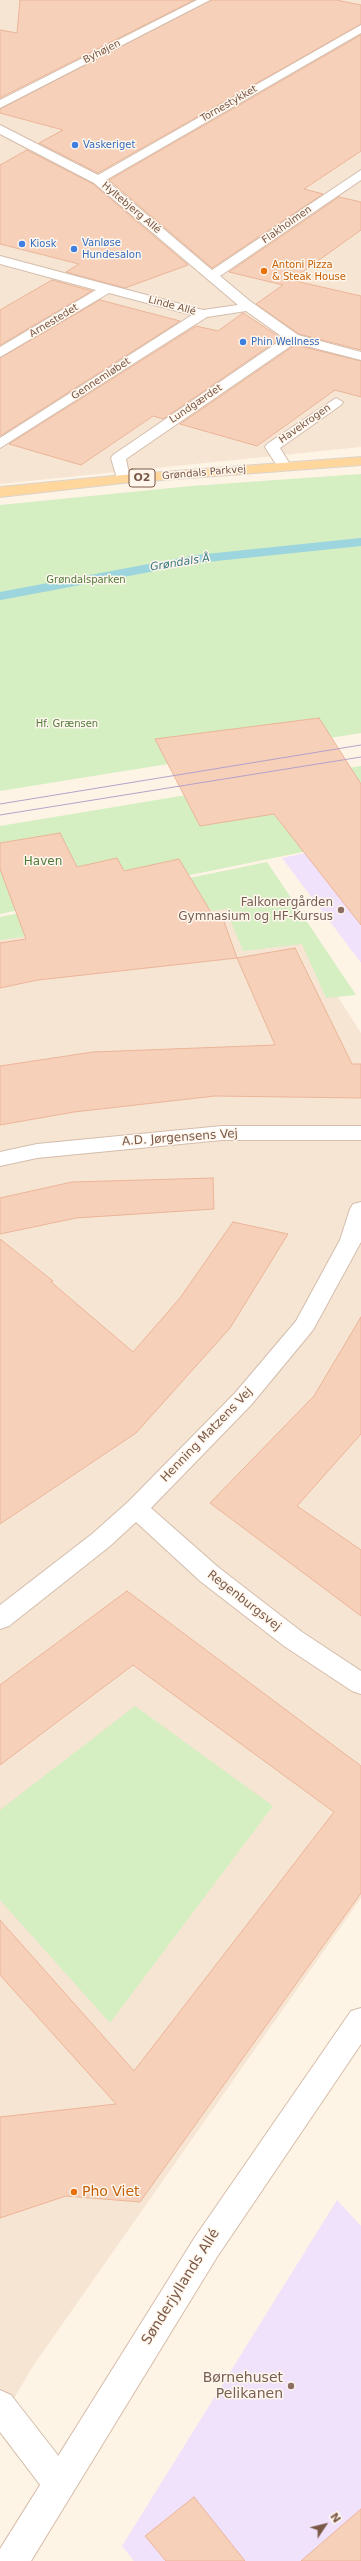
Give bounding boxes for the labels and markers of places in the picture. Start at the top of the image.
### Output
place label: Vaskeriget [83,139,135,151]
marker: Vaskeriget [70,140,80,150]
place label: Vanløse Hundesalon [82,237,141,260]
place label: Kiosk [30,238,56,250]
marker: Kiosk [17,239,27,249]
marker: Vanløse Hundesalon [69,244,79,254]
place label: Antoni Pizza & Steak House [272,259,346,282]
marker: Antoni Pizza & Steak House [259,266,269,276]
place label: Phin Wellness [251,336,320,348]
marker: Phin Wellness [238,337,248,347]
place label: Falkonergården Gymnasium og HF-Kursus [178,896,333,924]
marker: Falkonergården Gymnasium og HF-Kursus [336,905,346,915]
place label: Pho Viet [82,2184,140,2200]
marker: Pho Viet [69,2187,79,2197]
place label: Børnehuset Pelikanen [203,2370,283,2402]
marker: Børnehuset Pelikanen [286,2381,296,2391]

